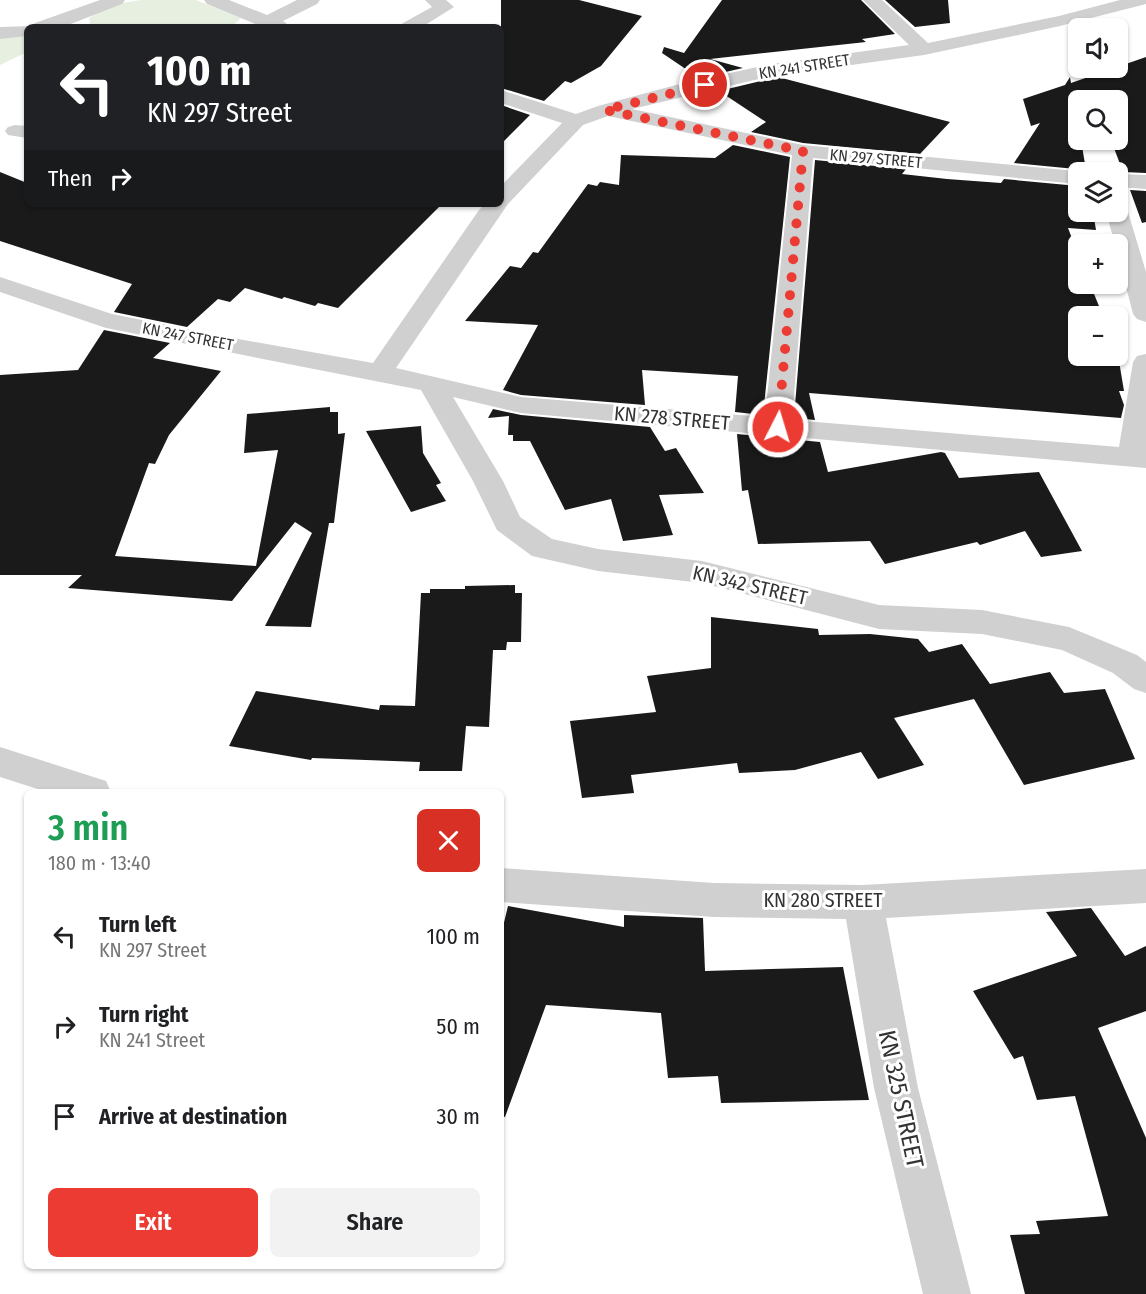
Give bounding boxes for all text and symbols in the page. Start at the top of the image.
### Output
map controls [1068,18,1128,366]
button: sound [1068,18,1128,78]
text: 100 m [147,46,251,96]
icon: left [48,48,126,126]
street label: KN 241 STREET [757,50,851,83]
pin [679,59,730,110]
icon: arrive [688,68,721,101]
button: search [1068,90,1128,150]
text: KN 297 Street [147,97,292,129]
street label: KN 297 STREET [829,145,924,172]
icon: right [104,162,137,195]
button: layers [1068,162,1128,222]
text: Then [48,165,92,192]
button: + [1068,234,1128,294]
button: − [1068,306,1128,366]
street label: KN 247 STREET [141,318,236,355]
position arrow [746,395,810,459]
street label: KN 278 STREET [613,401,732,435]
street label: KN 342 STREET [690,560,810,610]
text: 3 min [48,806,128,850]
button: close [417,809,480,872]
text: 180 m · 13:40 [48,851,151,875]
street label: KN 280 STREET [763,888,883,912]
text: Turn left [99,911,177,938]
icon: left [48,920,81,953]
text: 100 m [426,923,480,950]
text: KN 297 Street [99,938,207,962]
text: Turn right [99,1001,188,1028]
icon: right [48,1010,81,1043]
text: 50 m [436,1013,480,1040]
text: KN 241 Street [99,1028,205,1052]
street label: KN 325 STREET [873,1028,929,1170]
icon: arrive [48,1100,81,1133]
text: Arrive at destination [99,1103,287,1130]
text: 30 m [437,1103,480,1130]
button: Exit [48,1188,258,1257]
button: Share [270,1188,480,1257]

